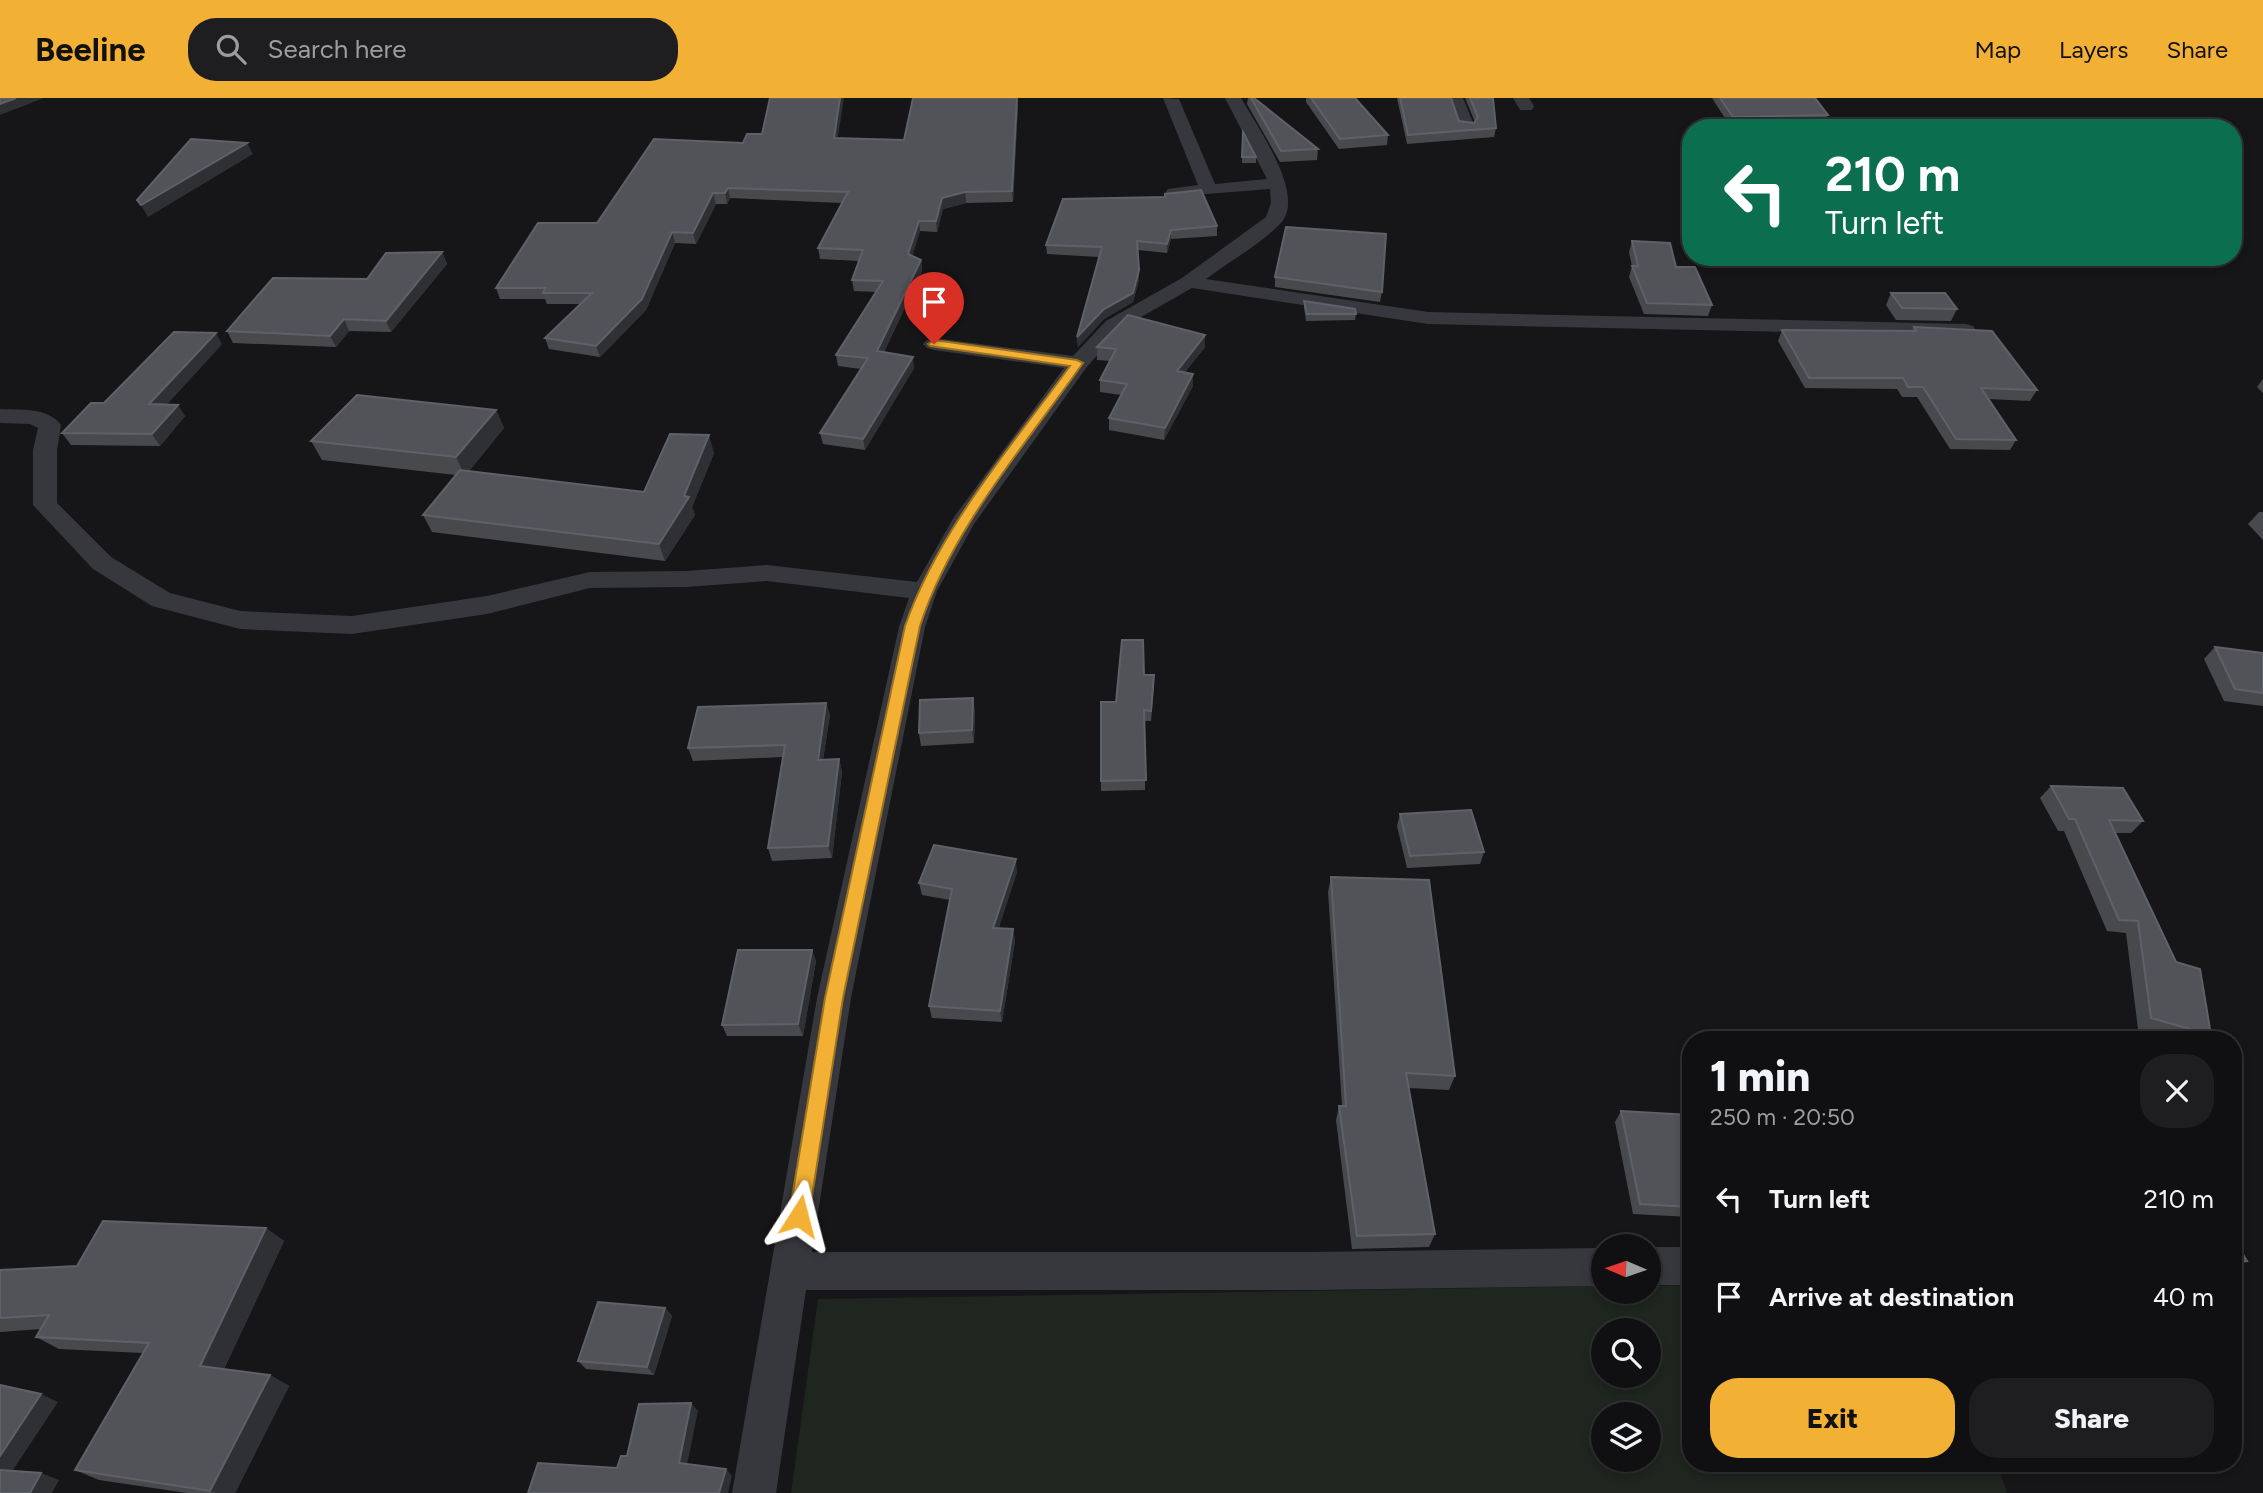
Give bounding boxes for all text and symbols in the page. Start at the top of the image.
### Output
search box [188,18,678,81]
text: Beeline [35,30,146,69]
icon: search [212,30,250,68]
text: Search here [268,33,406,65]
text: Map [1974,35,2021,64]
text: Layers [2059,35,2128,64]
text: Share [2166,35,2228,64]
text: 210 m [1825,144,1960,203]
icon: left [1710,147,1801,238]
text: Turn left [1825,204,1944,242]
pin [904,272,964,344]
icon: arrive [915,283,953,321]
text: 1 min [1710,1051,1810,1102]
button: close [2140,1054,2214,1128]
text: 250 m · 20:50 [1710,1103,1855,1131]
position arrow [762,1179,836,1253]
icon: left [1710,1180,1748,1218]
text: Turn left [1769,1183,1870,1215]
text: 210 m [2144,1183,2214,1215]
north arrow [1591,1234,1661,1304]
map controls [1591,1234,1661,1472]
icon: arrive [1710,1278,1748,1316]
text: Arrive at destination [1769,1281,2014,1313]
text: 40 m [2153,1281,2214,1313]
button: search [1591,1318,1661,1388]
button: Exit [1710,1378,1955,1458]
button: Share [1969,1378,2214,1458]
button: layers [1591,1402,1661,1472]

